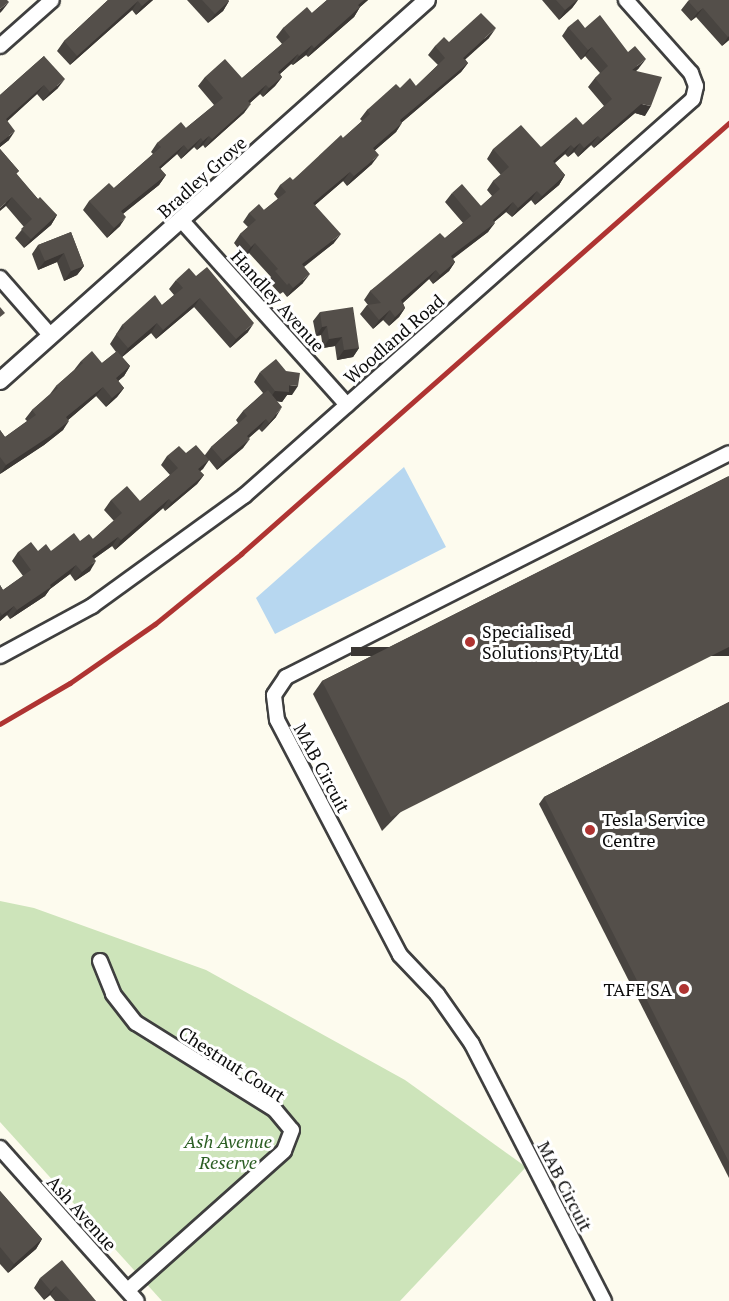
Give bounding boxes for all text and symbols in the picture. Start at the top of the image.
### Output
street label: Bradley Grove [153,132,251,222]
street label: Handley Avenue [227,246,329,356]
street label: Woodland Road [340,290,448,388]
place label: Specialised Solutions Pty Ltd [482,621,619,664]
marker: Specialised Solutions Pty Ltd [463,635,477,649]
street label: MAB Circuit [289,720,355,816]
place label: Tesla Service Centre [602,809,705,852]
marker: Tesla Service Centre [583,823,597,837]
place label: TAFE SA [603,978,672,1000]
marker: TAFE SA [677,982,691,996]
street label: Chestnut Court [175,1022,289,1106]
park label: Ash Avenue Reserve [184,1131,272,1174]
street label: MAB Circuit [533,1137,597,1235]
street label: Ash Avenue [43,1171,121,1255]

